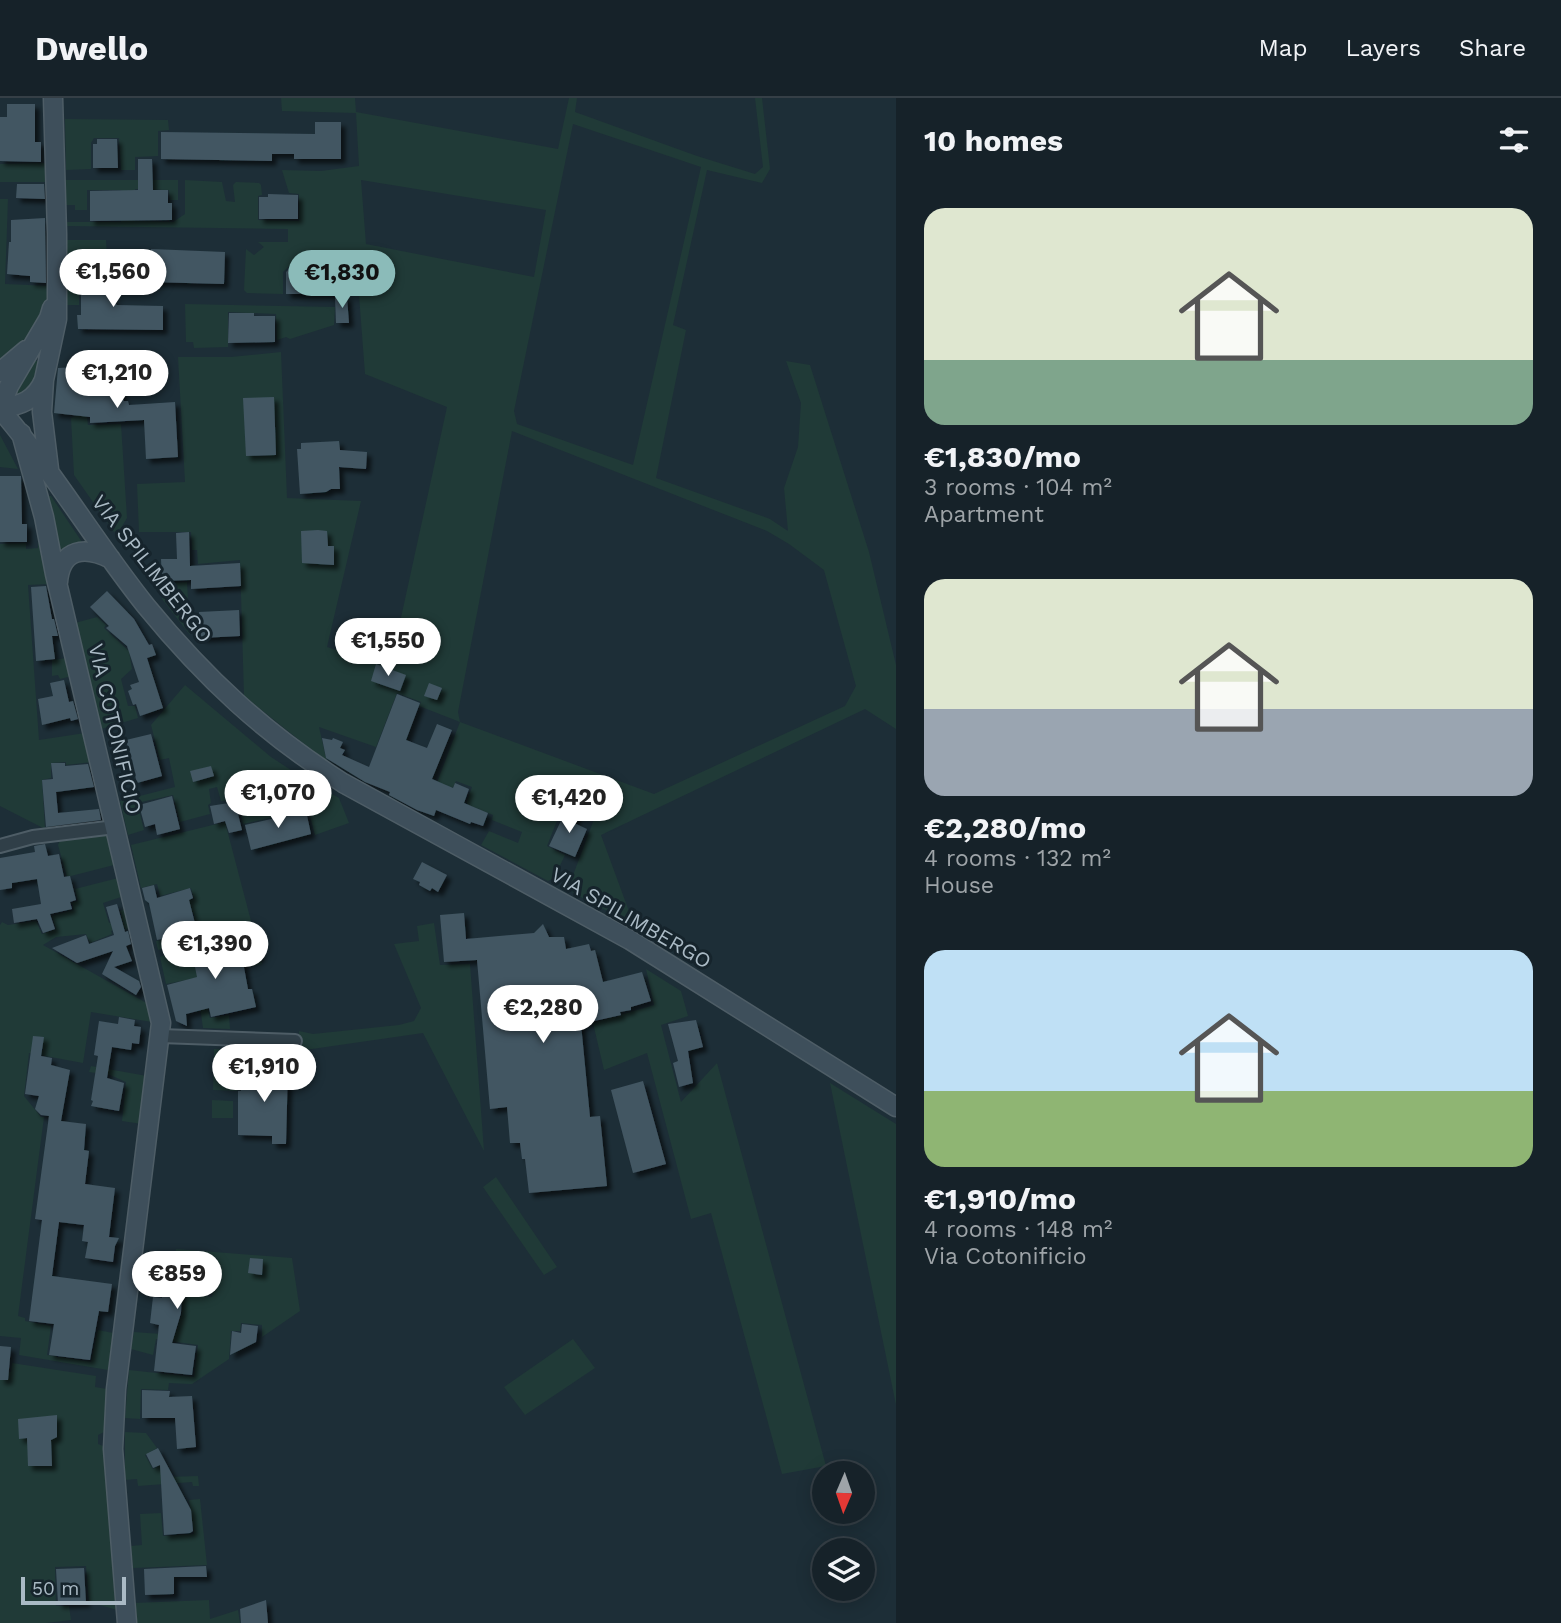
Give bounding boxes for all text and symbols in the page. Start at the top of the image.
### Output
text: Dwello [35,29,148,68]
text: Map [1259,34,1307,62]
text: Layers [1345,34,1421,62]
text: Share [1459,34,1526,62]
icon: filters [1495,121,1533,159]
text: 10 homes [924,123,1063,158]
pin: €1,560 [56,250,170,309]
pin: €1,830 [285,250,399,310]
icon: home [1166,253,1292,379]
text: €1,560 [75,258,151,285]
text: €1,830 [304,259,380,286]
pin: €1,210 [60,350,174,410]
text: €1,210 [81,359,153,386]
text: €1,830/mo [924,439,1081,474]
text: 3 rooms · 104 m² [924,474,1112,501]
street label: VIA SPILIMBERGO [87,490,218,648]
text: Apartment [924,501,1044,528]
pin: €1,550 [331,618,445,678]
icon: home [1166,624,1292,750]
text: €1,550 [351,627,425,654]
street label: VIA COTONIFICIO [84,641,147,817]
pin: €1,070 [221,770,335,830]
pin: €1,420 [512,776,626,835]
text: €1,070 [241,779,315,806]
text: €1,420 [531,784,607,811]
text: €2,280/mo [924,810,1086,845]
text: 4 rooms · 132 m² [924,845,1111,872]
street label: VIA SPILIMBERGO [547,861,716,974]
text: House [924,872,994,899]
pin: €1,390 [158,922,272,981]
text: €1,390 [177,930,253,957]
pin: €2,280 [486,986,600,1045]
text: €2,280 [503,994,583,1021]
icon: home [1166,995,1292,1121]
pin: €1,910 [207,1044,321,1104]
text: €1,910 [228,1053,300,1080]
text: €1,910/mo [924,1181,1076,1216]
text: 4 rooms · 148 m² [924,1216,1112,1243]
text: Via Cotonificio [924,1243,1086,1270]
pin: €859 [136,1252,218,1311]
text: €859 [148,1260,206,1287]
north arrow [812,1461,875,1524]
map controls [812,1461,875,1601]
button: layers [812,1538,875,1601]
scale bar [21,1574,126,1606]
text: 50 m [32,1577,79,1600]

